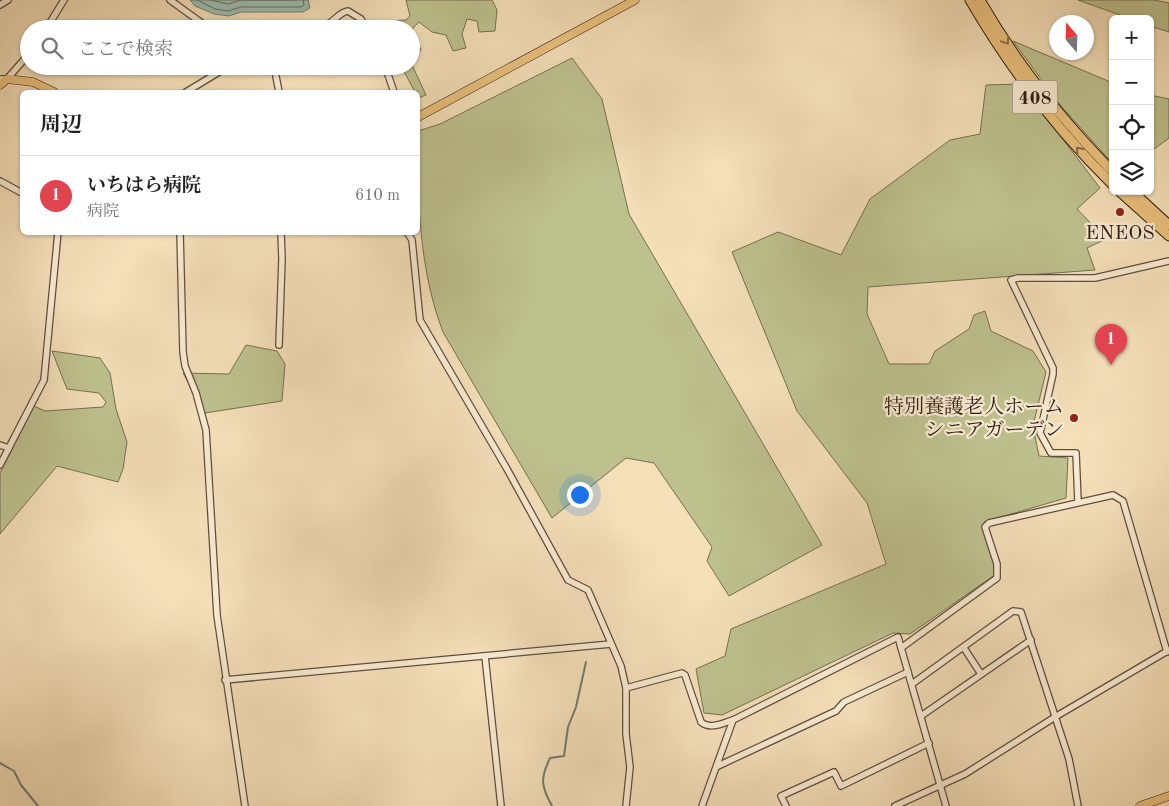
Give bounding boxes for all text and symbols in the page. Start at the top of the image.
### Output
north arrow [1049,15,1094,60]
map controls [1109,15,1154,195]
button: + [1109,15,1154,60]
search box [20,20,420,75]
icon: search [38,34,66,62]
one-way arrow [1000,36,1009,45]
text: ここで検索 [78,41,173,60]
button: − [1109,60,1154,105]
road number: 408 [1012,80,1058,114]
button: locate [1109,105,1154,150]
text: 周辺 [40,115,82,136]
one-way arrow [1076,146,1085,155]
button: layers [1109,150,1154,195]
text: いちはら病院 [87,177,201,196]
text: 1 [51,188,61,204]
text: 610 m [355,188,400,204]
text: 病院 [87,204,119,220]
marker: ENEOS [1114,206,1126,218]
place label: ENEOS [1085,224,1155,244]
pin: 1 [1095,324,1127,365]
place label: 特別養護老人ホーム シニアガーデン [884,396,1064,441]
marker: 特別養護老人ホーム シニアガーデン [1068,412,1080,424]
your location [567,482,593,508]

